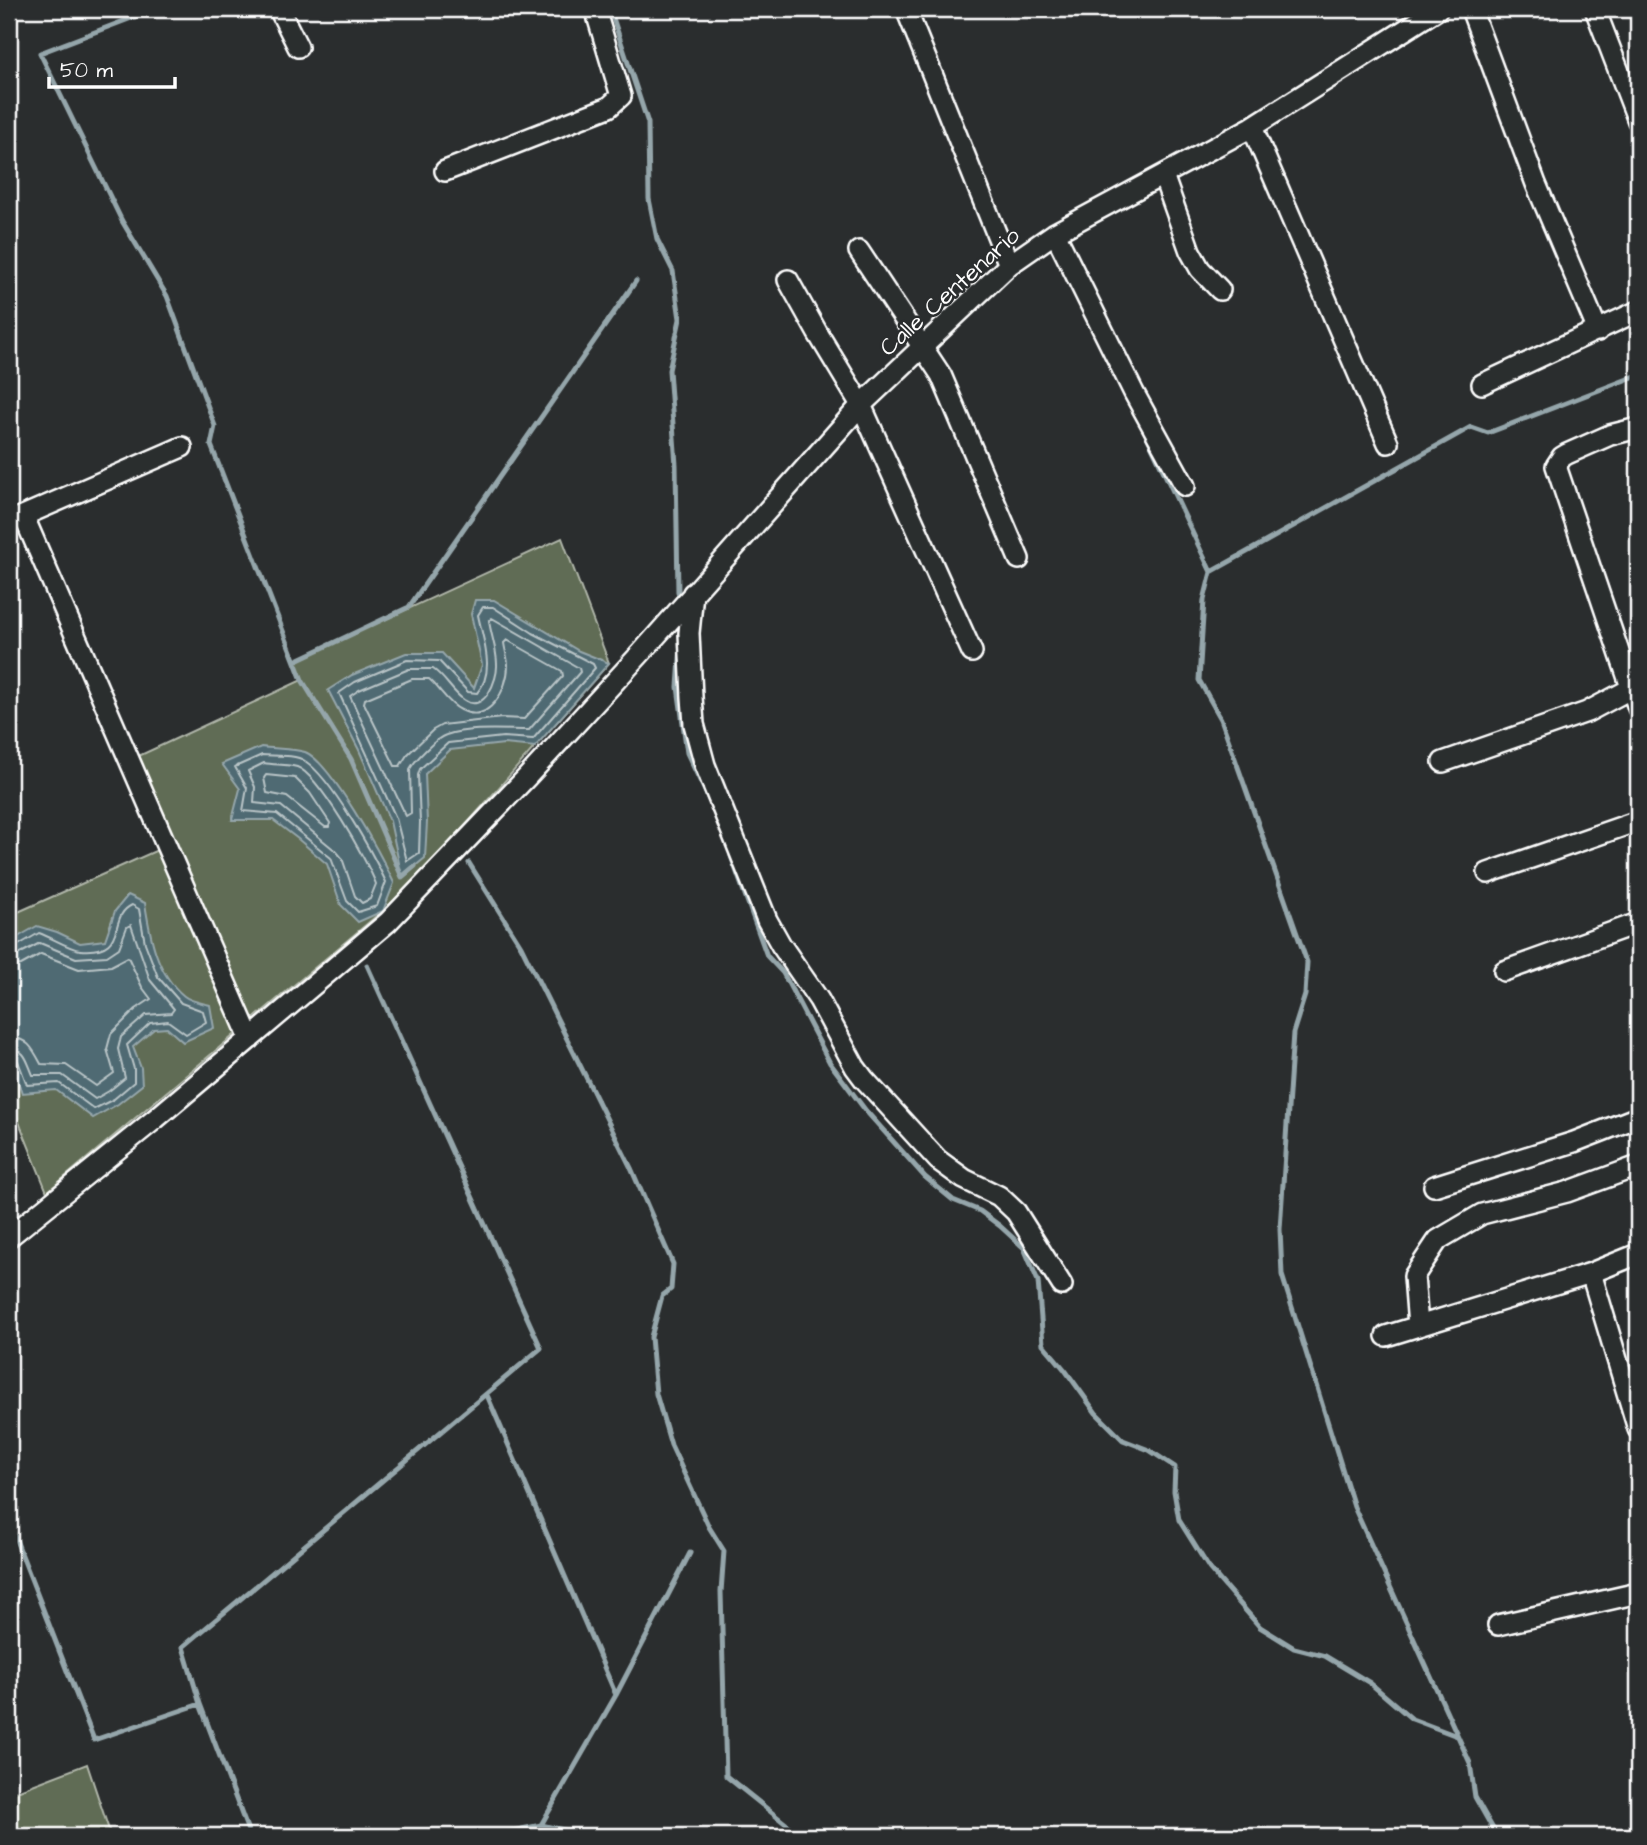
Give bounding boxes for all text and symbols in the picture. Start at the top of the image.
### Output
scale bar [49,46,175,90]
text: 50 m [60,56,114,85]
street label: Calle Centenario [872,219,1028,364]

